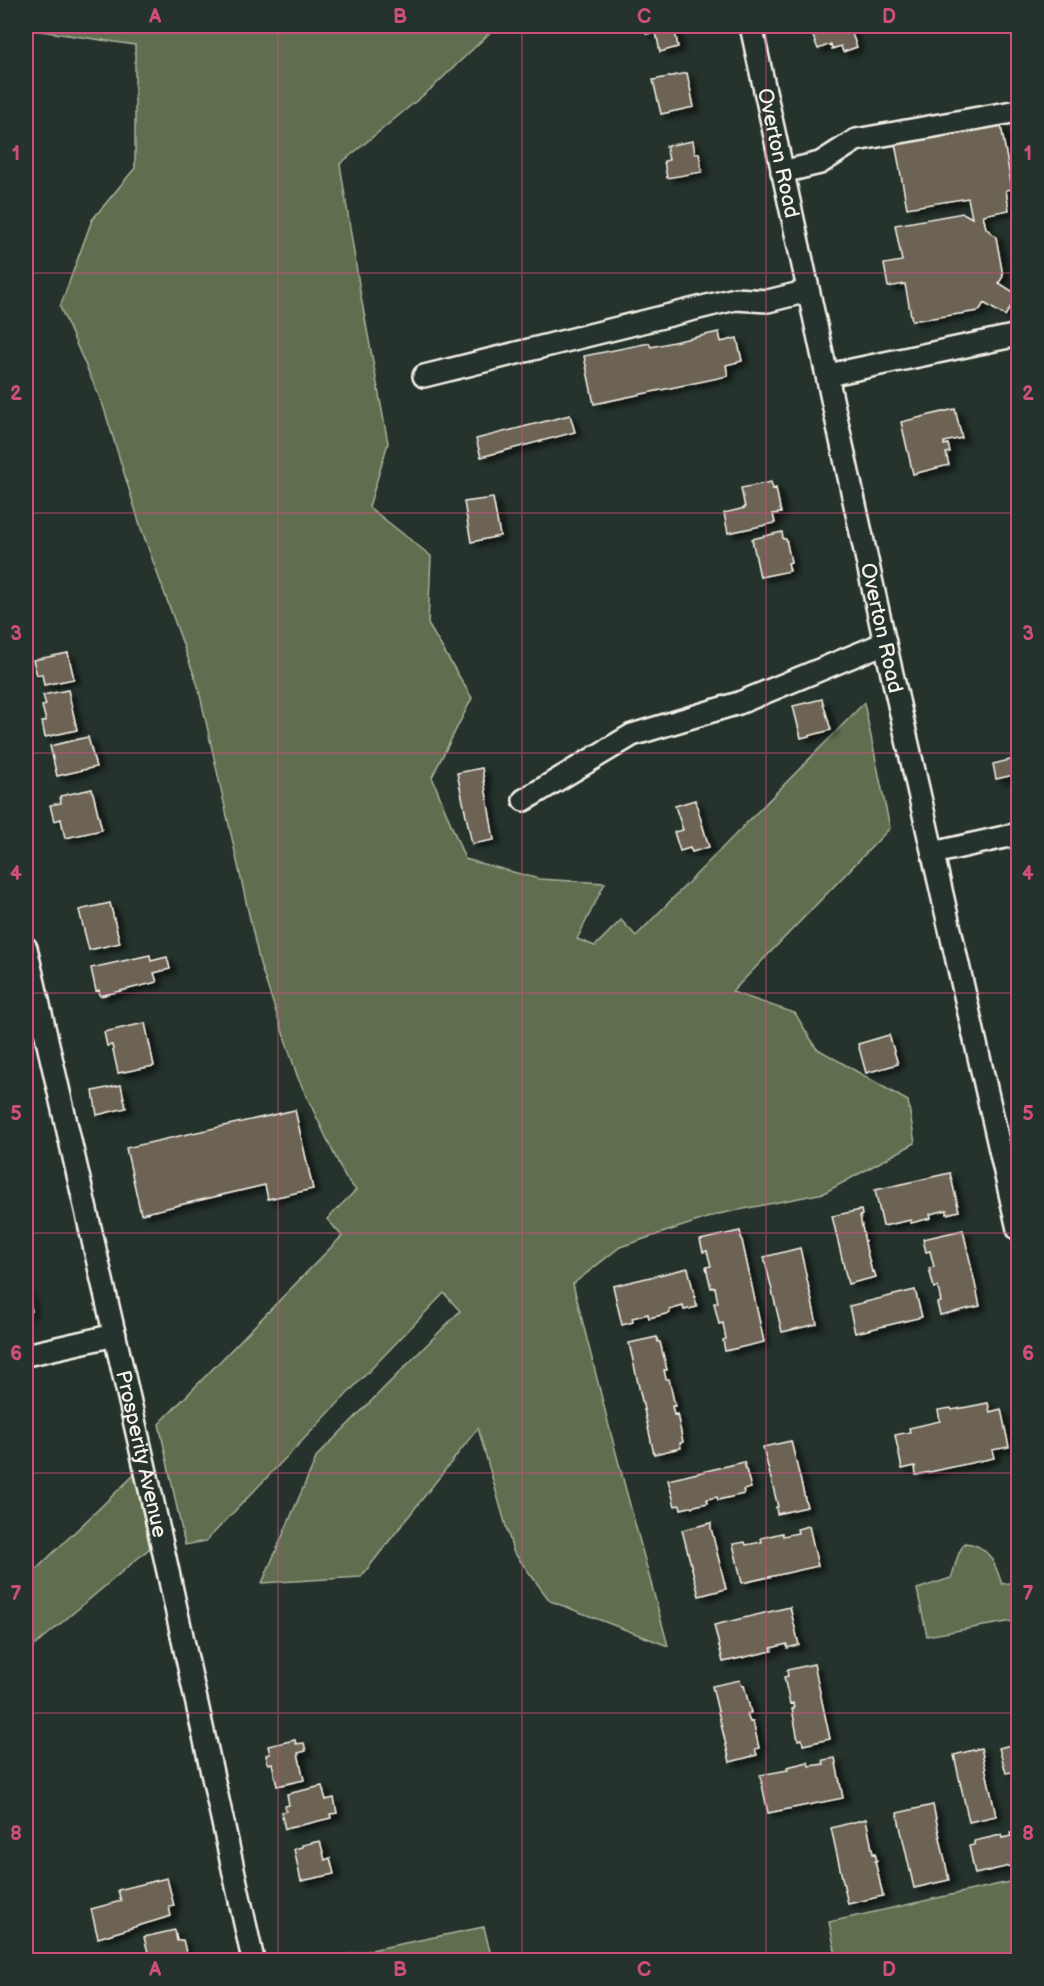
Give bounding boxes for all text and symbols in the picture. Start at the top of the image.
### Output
text: A [148,5,162,29]
text: B [393,5,407,29]
text: C [637,5,651,29]
text: D [882,5,896,29]
street label: Overton Road [752,86,804,220]
text: 1 [12,142,20,166]
text: 1 [1024,142,1032,166]
text: 2 [10,382,22,406]
text: 2 [1022,382,1034,406]
street label: Overton Road [855,561,908,695]
text: 3 [10,622,22,646]
text: 3 [1022,622,1034,646]
text: 4 [10,862,22,886]
text: 4 [1022,862,1034,886]
text: 5 [10,1102,22,1126]
text: 5 [1022,1102,1034,1126]
text: 6 [10,1342,22,1366]
text: 6 [1022,1342,1034,1366]
street label: Prosperity Avenue [110,1368,172,1540]
text: 7 [10,1582,22,1606]
text: 7 [1022,1582,1034,1606]
text: 8 [10,1822,22,1846]
text: 8 [1022,1822,1034,1846]
text: A [148,1958,162,1982]
text: B [393,1958,407,1982]
text: C [637,1958,651,1982]
text: D [882,1958,896,1982]

